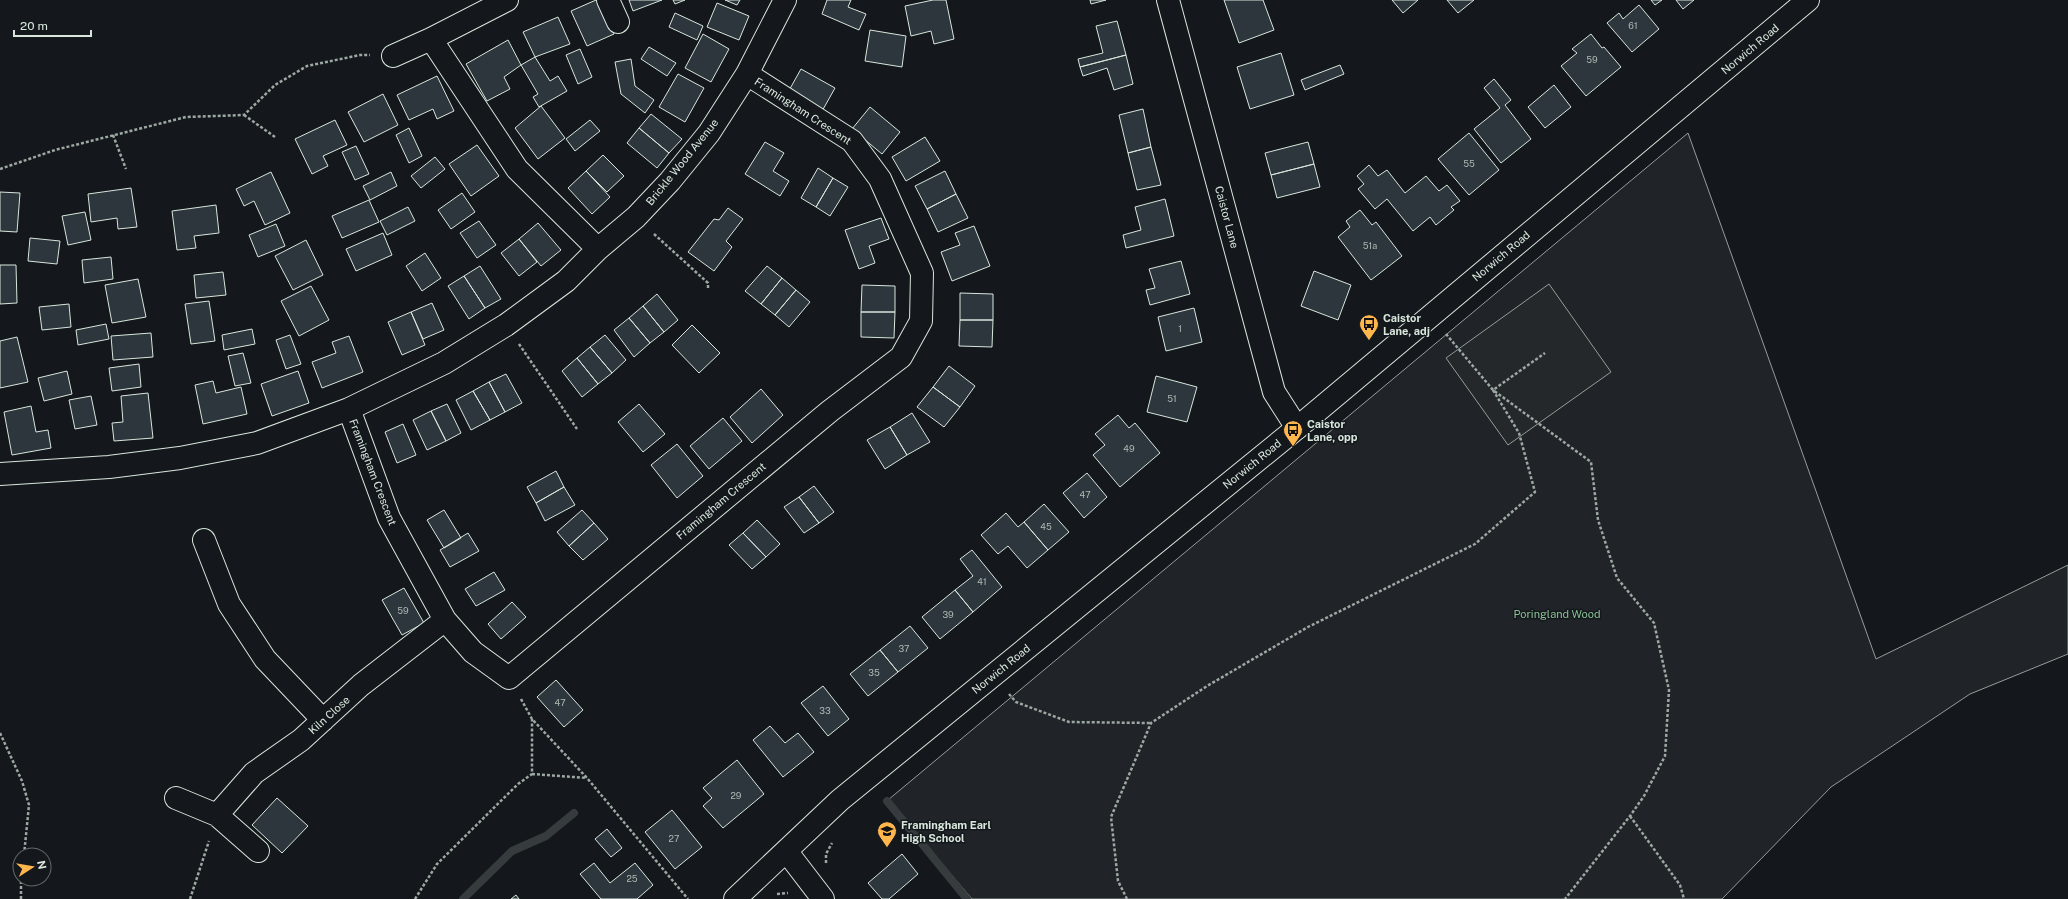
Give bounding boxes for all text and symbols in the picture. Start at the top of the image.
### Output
scale bar [14,12,91,38]
text: 20 m [20,19,48,33]
house number: 61 [1628,20,1638,31]
street label: Norwich Road [1719,22,1781,76]
house number: 59 [1586,54,1598,65]
street label: Framingham Crescent [752,75,854,147]
street label: Brickle Wood Avenue [643,116,721,208]
house number: 55 [1463,158,1475,169]
street label: Caistor Lane [1213,185,1241,249]
street label: Norwich Road [1470,229,1532,283]
house number: 51a [1363,240,1377,251]
place label: Caistor Lane, adj [1383,312,1430,337]
bus stop icon: Caistor Lane, adj [1358,313,1380,341]
house number: 1 [1178,323,1182,334]
house number: 51 [1167,393,1177,404]
street label: Framingham Crescent [347,417,399,527]
place label: Caistor Lane, opp [1307,418,1358,443]
bus stop icon: Caistor Lane, opp [1282,419,1304,447]
street label: Norwich Road [1221,437,1283,491]
house number: 49 [1123,443,1135,454]
street label: Framingham Crescent [674,460,768,542]
house number: 47 [1079,489,1091,500]
house number: 45 [1040,521,1052,532]
house number: 41 [977,576,987,587]
house number: 59 [397,605,409,616]
park label: Poringland Wood [1513,608,1601,620]
house number: 39 [942,609,954,620]
street label: Norwich Road [970,642,1032,696]
house number: 37 [899,643,909,654]
house number: 35 [868,667,880,678]
street label: Kiln Close [306,693,352,737]
house number: 47 [554,697,566,708]
house number: 33 [819,705,831,716]
house number: 29 [731,790,742,801]
place label: Framingham Earl High School [901,819,991,844]
school or university icon: Framingham Earl High School [876,820,898,848]
house number: 27 [669,833,679,844]
north arrow [12,847,52,887]
text: N [35,859,49,870]
house number: 25 [626,873,638,884]

